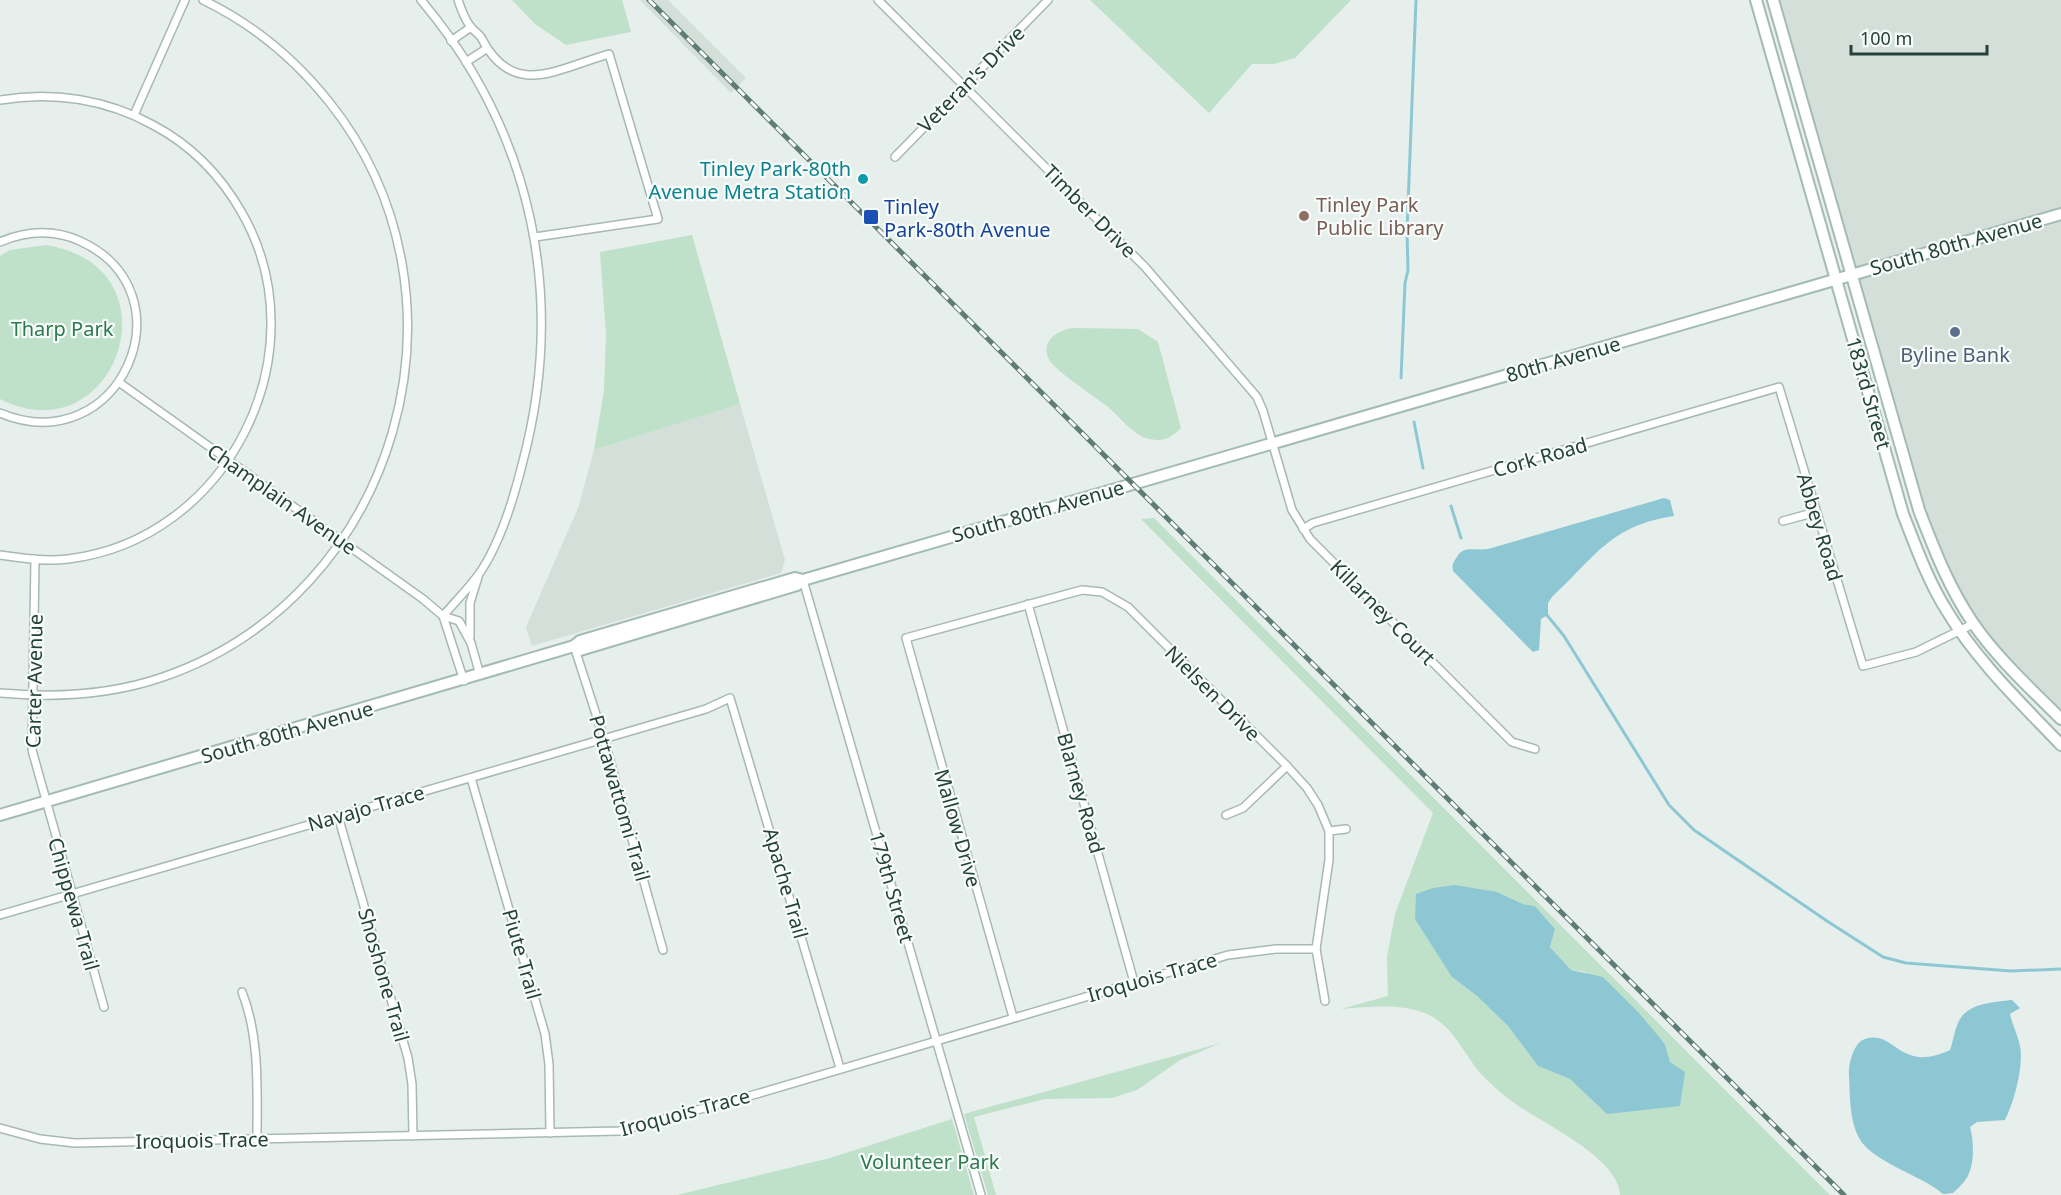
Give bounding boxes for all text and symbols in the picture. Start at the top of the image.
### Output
scale bar [1851,18,1988,56]
street label: Veteran's Drive [912,20,1030,138]
text: 100 m [1860,26,1912,50]
place label: Tinley Park-80th Avenue Metra Station [648,155,851,205]
street label: Timber Drive [1038,159,1142,263]
marker: Tinley Park-80th Avenue Metra Station [856,172,870,186]
place label: Tinley Park Public Library [1316,191,1444,241]
place label: Tinley Park-80th Avenue [884,193,1051,243]
street label: South 80th Avenue [1867,206,2045,282]
marker: Tinley Park-80th Avenue [862,208,880,226]
marker: Tinley Park Public Library [1297,209,1311,223]
park label: Tharp Park [11,315,114,342]
marker: Byline Bank [1948,325,1962,339]
street label: 80th Avenue [1503,330,1623,388]
street label: 183rd Street [1840,334,1898,452]
place label: Byline Bank [1900,341,2010,368]
street label: Cork Road [1490,431,1590,483]
street label: Champlain Avenue [202,437,362,561]
street label: Abbey Road [1791,470,1849,584]
street label: South 80th Avenue [949,473,1127,549]
street label: Killarney Court [1324,553,1442,671]
street label: Carter Avenue [19,614,49,748]
street label: Nielsen Drive [1159,639,1267,747]
street label: South 80th Avenue [198,694,376,770]
street label: Pottawattomi Trail [583,712,657,884]
street label: Blarney Road [1051,730,1111,856]
street label: Mallow Drive [928,766,988,890]
street label: Navajo Trace [304,778,428,838]
street label: Apache Trail [757,824,815,942]
street label: 179th Street [863,828,921,946]
street label: Chippewa Trail [42,834,106,974]
street label: Shoshone Trail [352,905,416,1045]
street label: Piute Trail [496,906,548,1002]
street label: Iroquois Trace [1084,946,1220,1008]
street label: Iroquois Trace [617,1082,753,1142]
street label: Iroquois Trace [135,1125,269,1155]
park label: Volunteer Park [860,1148,1000,1175]

